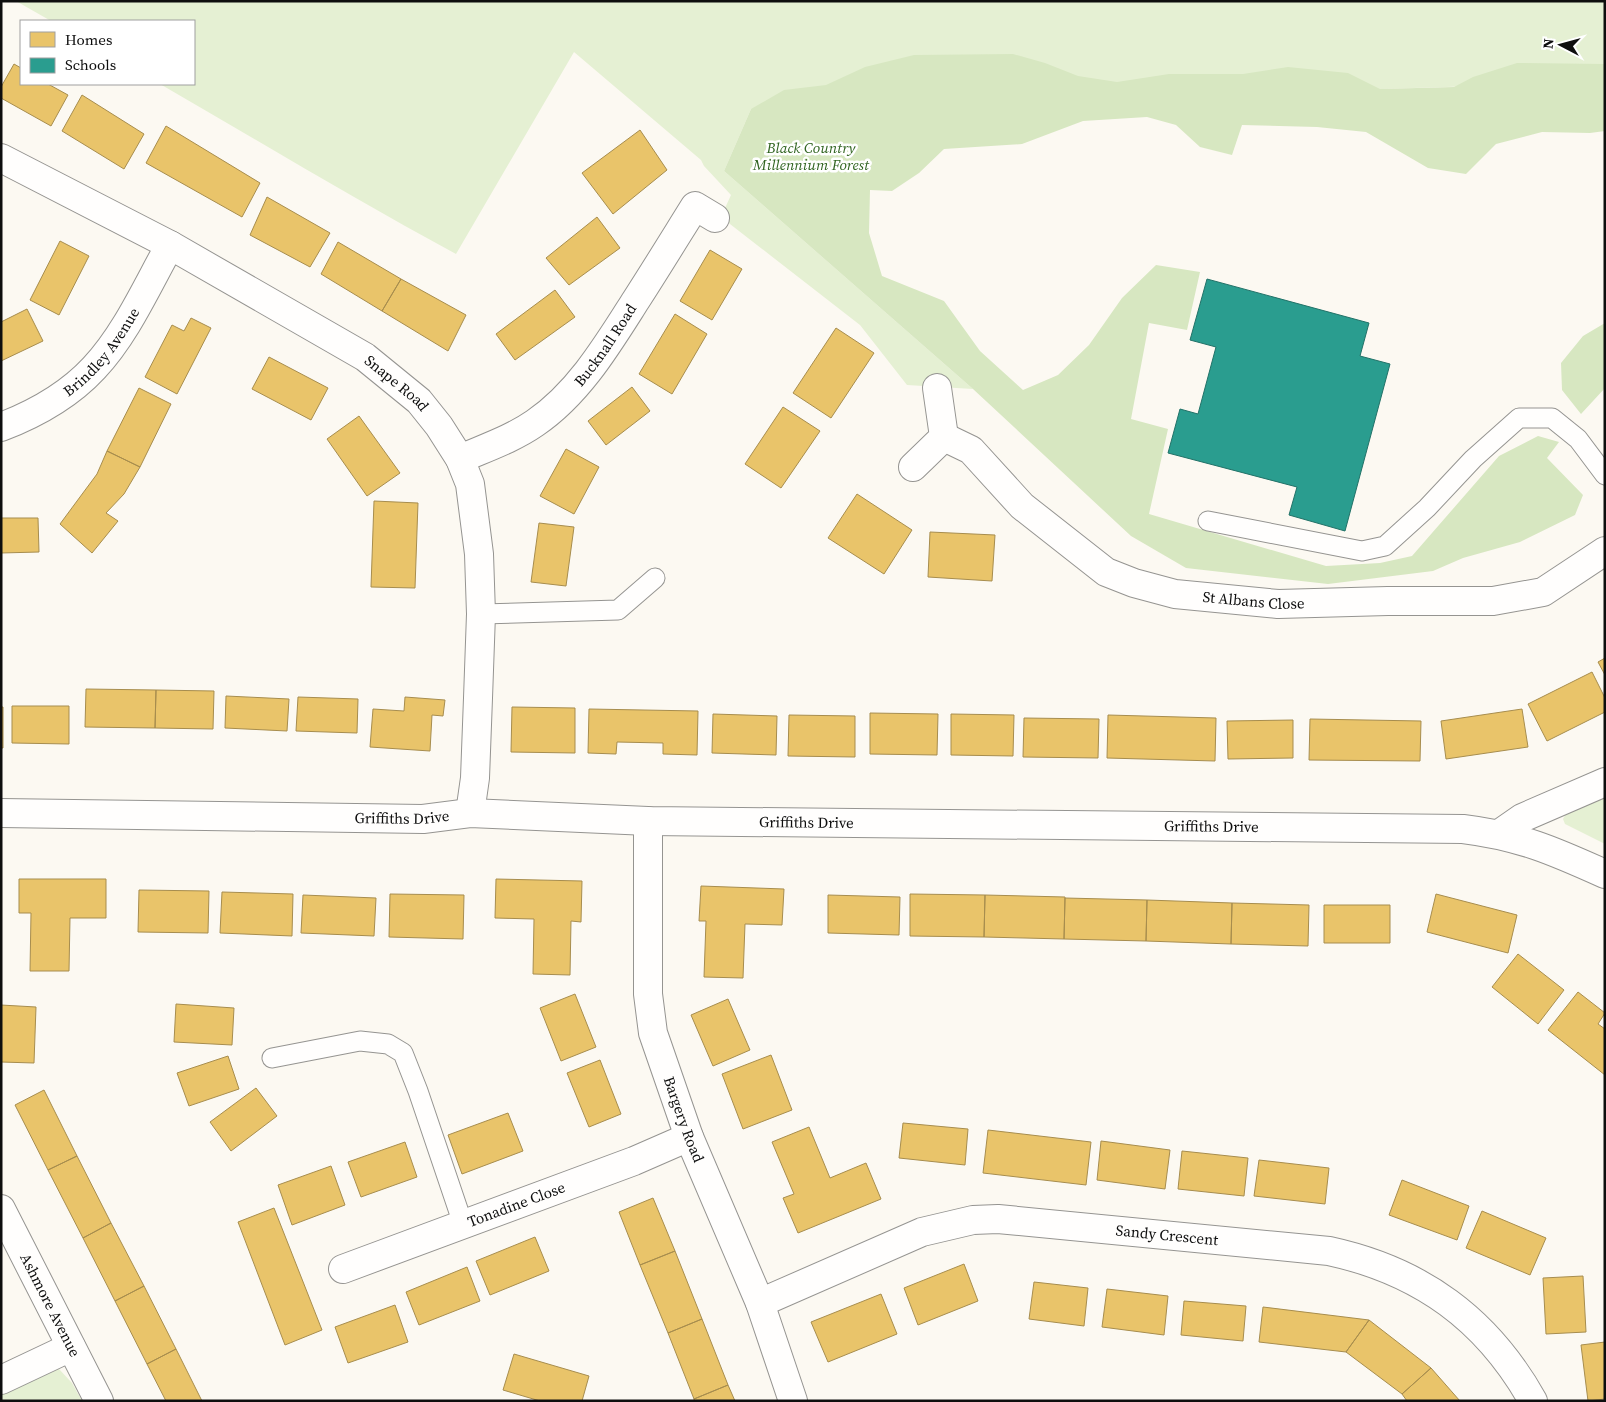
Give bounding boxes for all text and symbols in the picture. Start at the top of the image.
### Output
legend [20,20,195,85]
north arrow [1536,20,1586,70]
text: Homes [65,29,112,50]
text: N [1538,38,1559,50]
text: Schools [65,54,116,75]
park label: Black Country Millennium Forest [752,137,870,175]
street label: Bucknall Road [569,299,641,391]
street label: Brindley Avenue [59,303,144,401]
street label: Snape Road [360,350,434,416]
street label: St Albans Close [1202,586,1305,614]
street label: Griffiths Drive [354,805,451,829]
street label: Griffiths Drive [759,811,854,833]
street label: Griffiths Drive [1164,815,1259,837]
street label: Bargery Road [659,1073,710,1166]
street label: Tonadine Close [465,1176,568,1232]
street label: Sandy Crescent [1115,1219,1219,1250]
street label: Ashmore Avenue [15,1250,86,1361]

